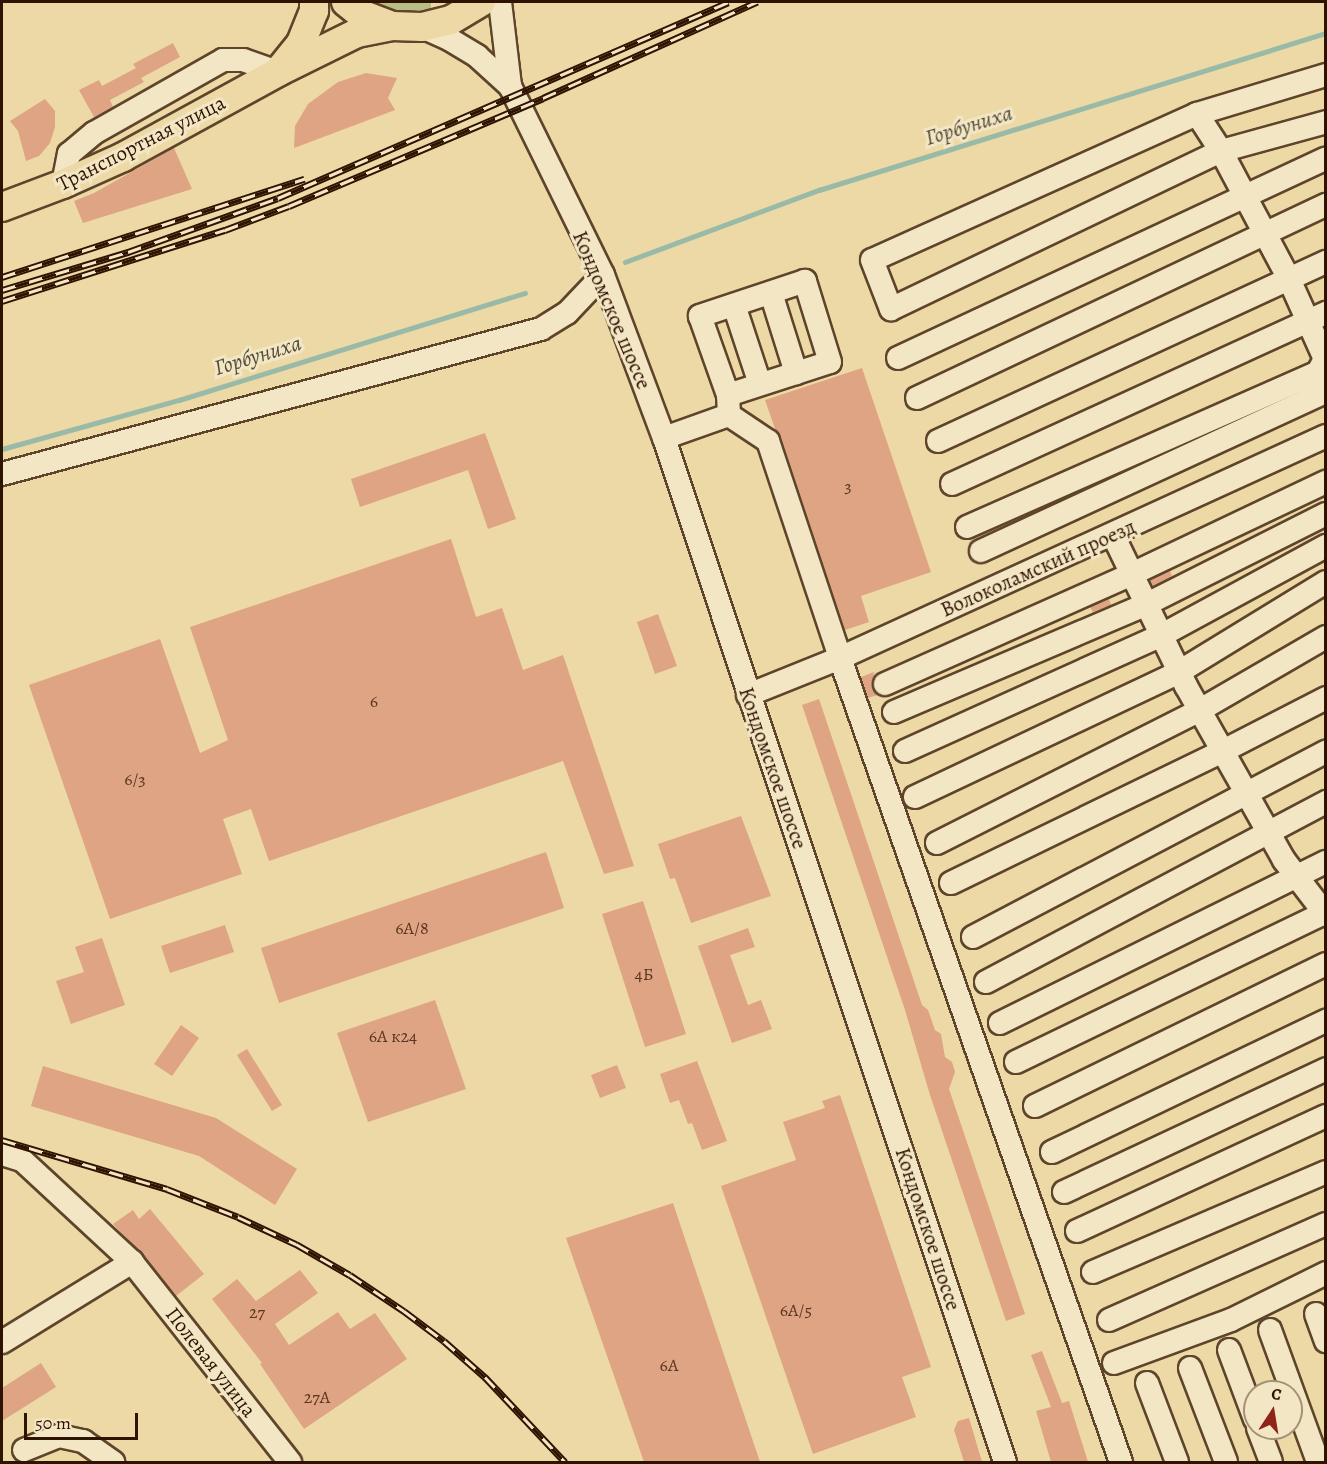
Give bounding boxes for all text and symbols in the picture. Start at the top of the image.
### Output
street label: Транспортная улица [53,90,229,196]
water label: Горбуниха [922,100,1016,152]
street label: Кондомское шоссе [567,227,657,393]
water label: Горбуниха [211,330,305,382]
house number: 3 [844,475,852,497]
street label: Волоколамский проезд [937,514,1139,622]
street label: Кондомское шоссе [733,684,813,852]
house number: 6 [370,690,378,712]
house number: 6/3 [124,768,146,790]
house number: 6А/8 [395,917,429,939]
house number: 4Б [635,963,653,985]
house number: 6А к24 [369,1025,417,1047]
street label: Кондомское шоссе [890,1145,966,1313]
house number: 6А/5 [780,1299,812,1321]
house number: 27 [249,1301,265,1323]
street label: Полевая улица [160,1302,262,1422]
house number: 6А [660,1354,678,1376]
north arrow [1243,1380,1303,1440]
text: С [1269,1383,1283,1406]
house number: 27А [304,1386,330,1408]
scale bar [27,1401,141,1439]
text: 50 m [35,1411,71,1435]

